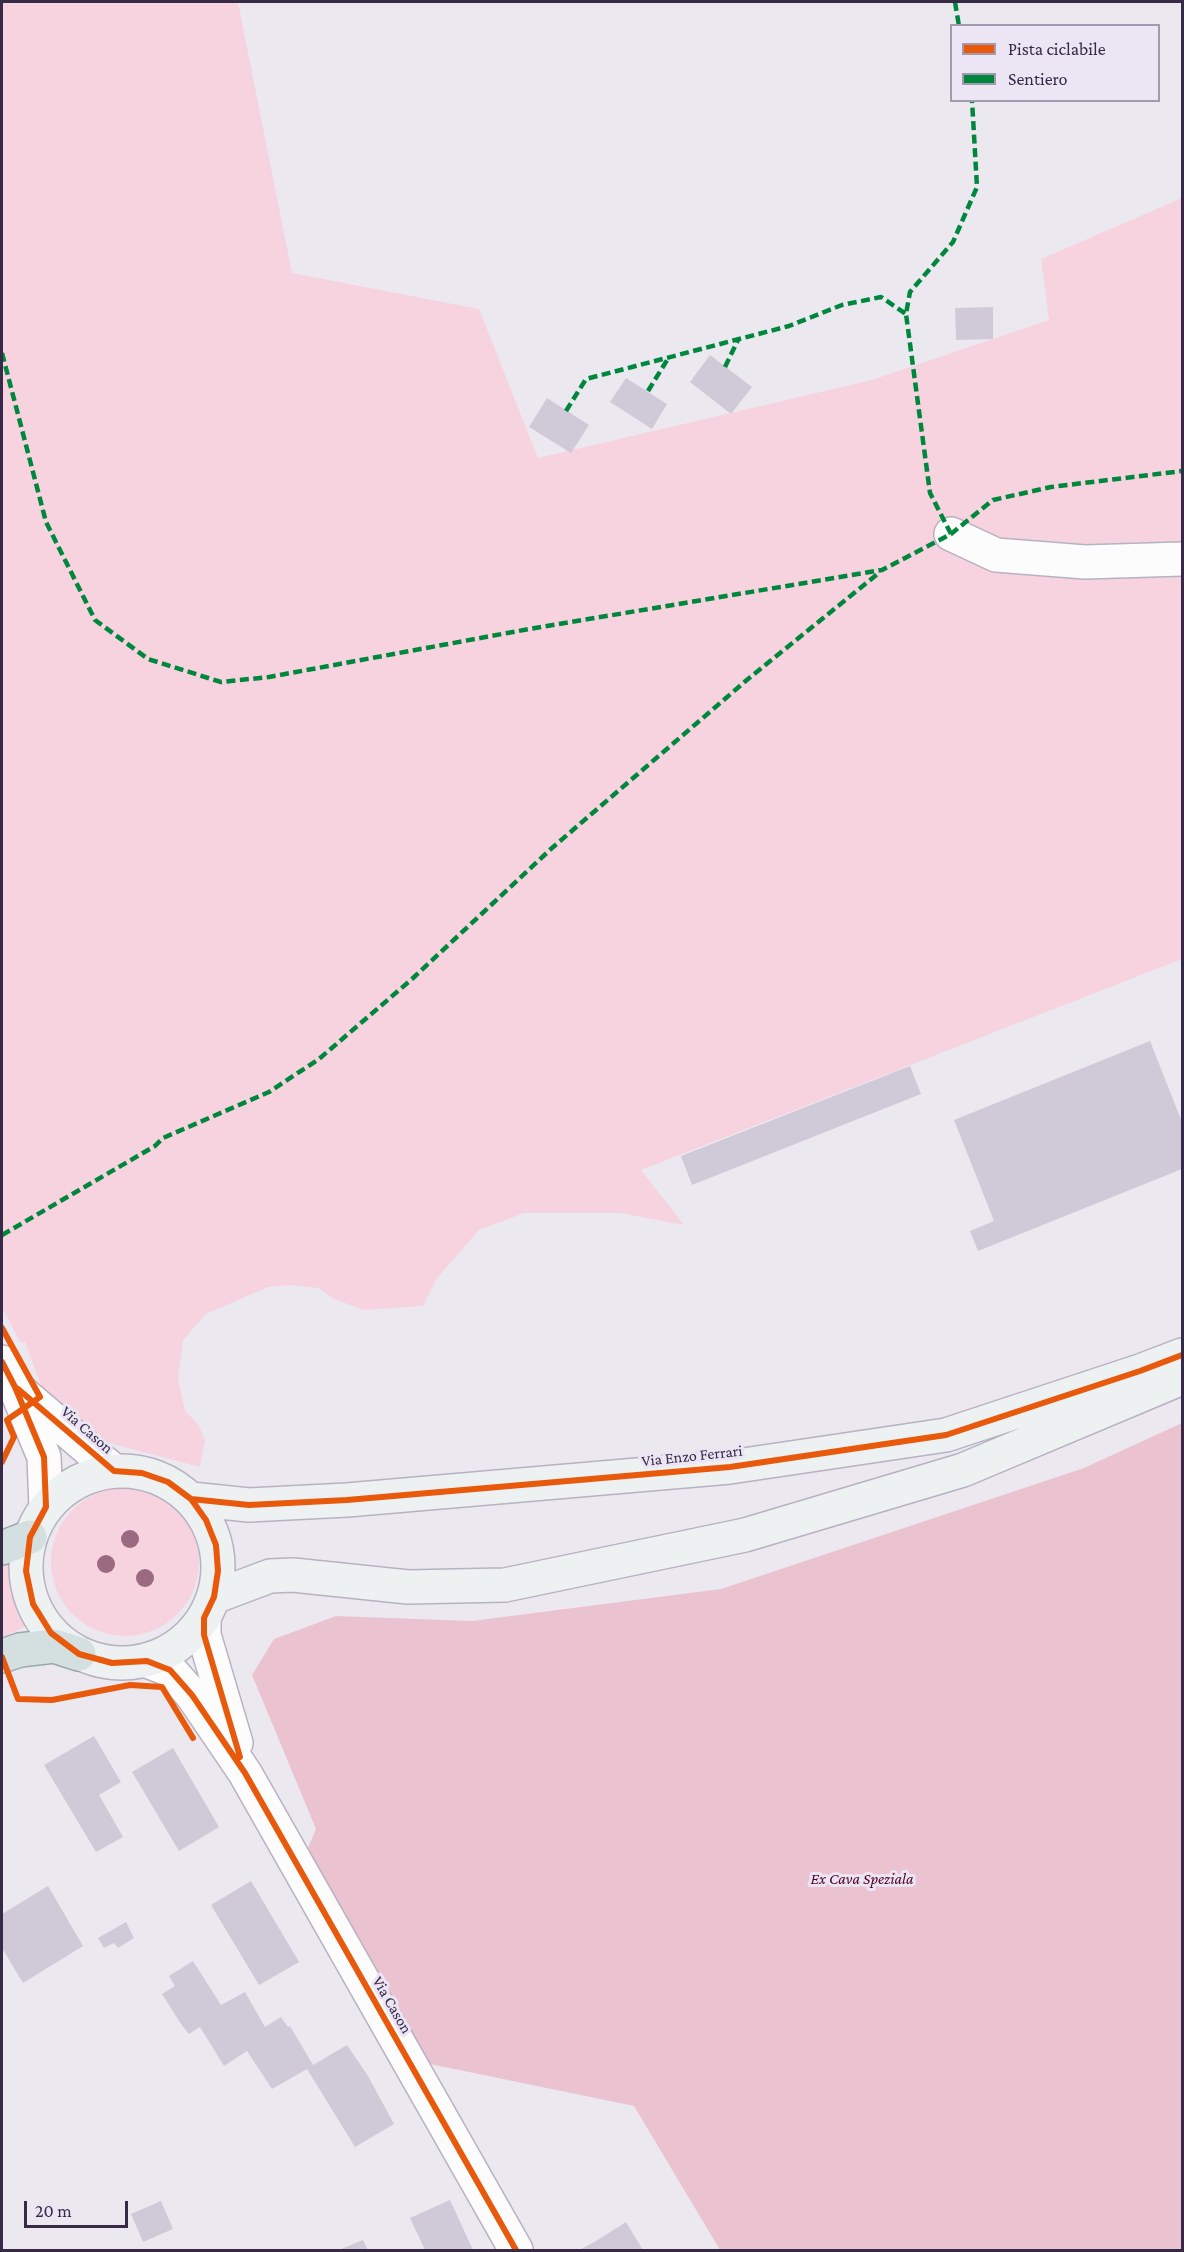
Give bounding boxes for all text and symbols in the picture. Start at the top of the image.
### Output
legend [950,24,1160,102]
text: Pista ciclabile [1008,39,1106,59]
text: Sentiero [1008,69,1068,89]
street label: Via Cason [57,1402,117,1458]
street label: Via Enzo Ferrari [641,1441,743,1471]
park label: Ex Cava Speziala [810,1869,914,1889]
street label: Via Cason [368,1973,416,2037]
scale bar [27,2189,130,2227]
text: 20 m [35,2201,72,2221]

